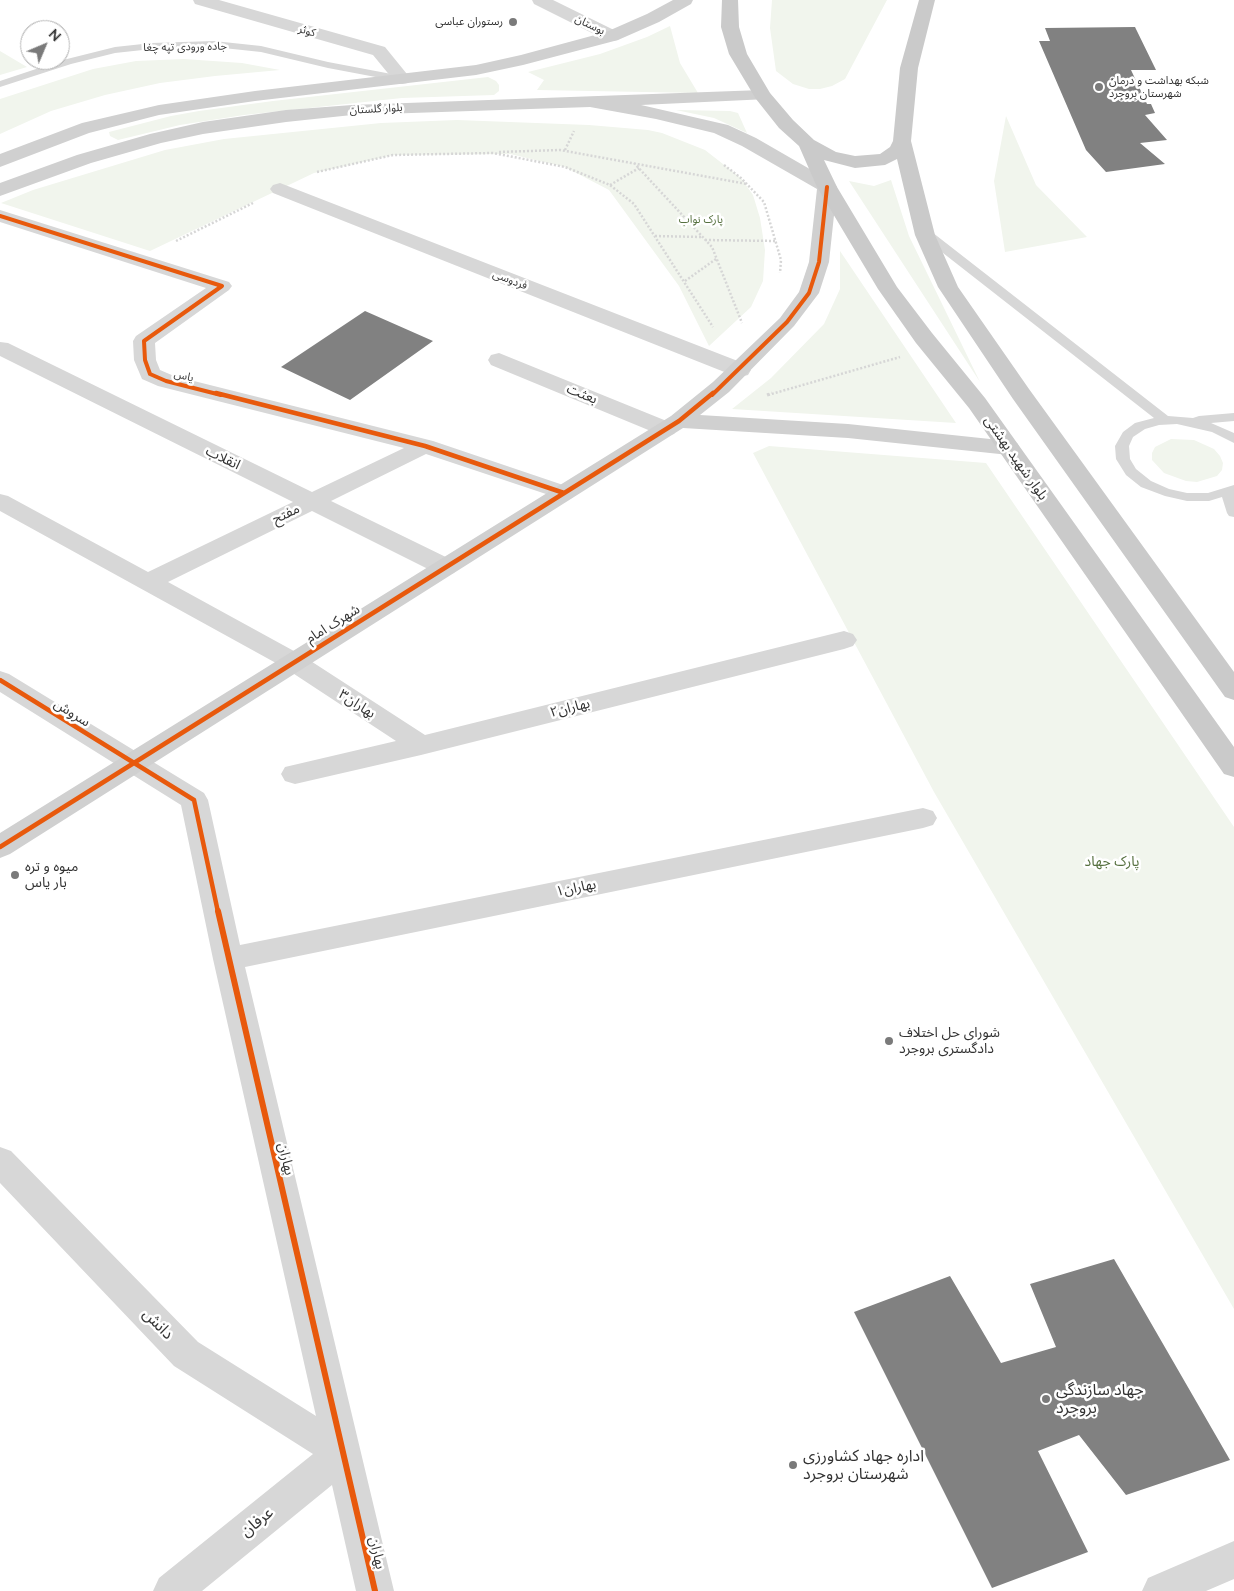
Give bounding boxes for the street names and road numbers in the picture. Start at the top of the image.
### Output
street label: بوستان [573,12,607,38]
street label: کوثر [297,22,317,40]
street label: جاده ورودی تپه چغا [143,40,227,54]
street label: بلوار گلستان [349,101,403,117]
street label: فردوسی [491,267,529,293]
street label: یاس [173,367,195,385]
street label: بعثت [564,380,600,408]
street label: بلوار شهید بهشتی [981,412,1051,504]
street label: انقلاب [203,442,243,474]
street label: مفتح [269,500,303,528]
street label: شهرک امام [303,601,363,647]
street label: بهاران۳ [335,686,379,722]
street label: سروش [51,695,93,731]
street label: بهاران۲ [548,695,592,721]
street label: بهاران۱ [554,876,598,900]
street label: بهاران [274,1141,298,1177]
street label: دانش [139,1304,177,1344]
street label: عرفان [237,1503,277,1541]
street label: بهاران [365,1535,389,1571]

